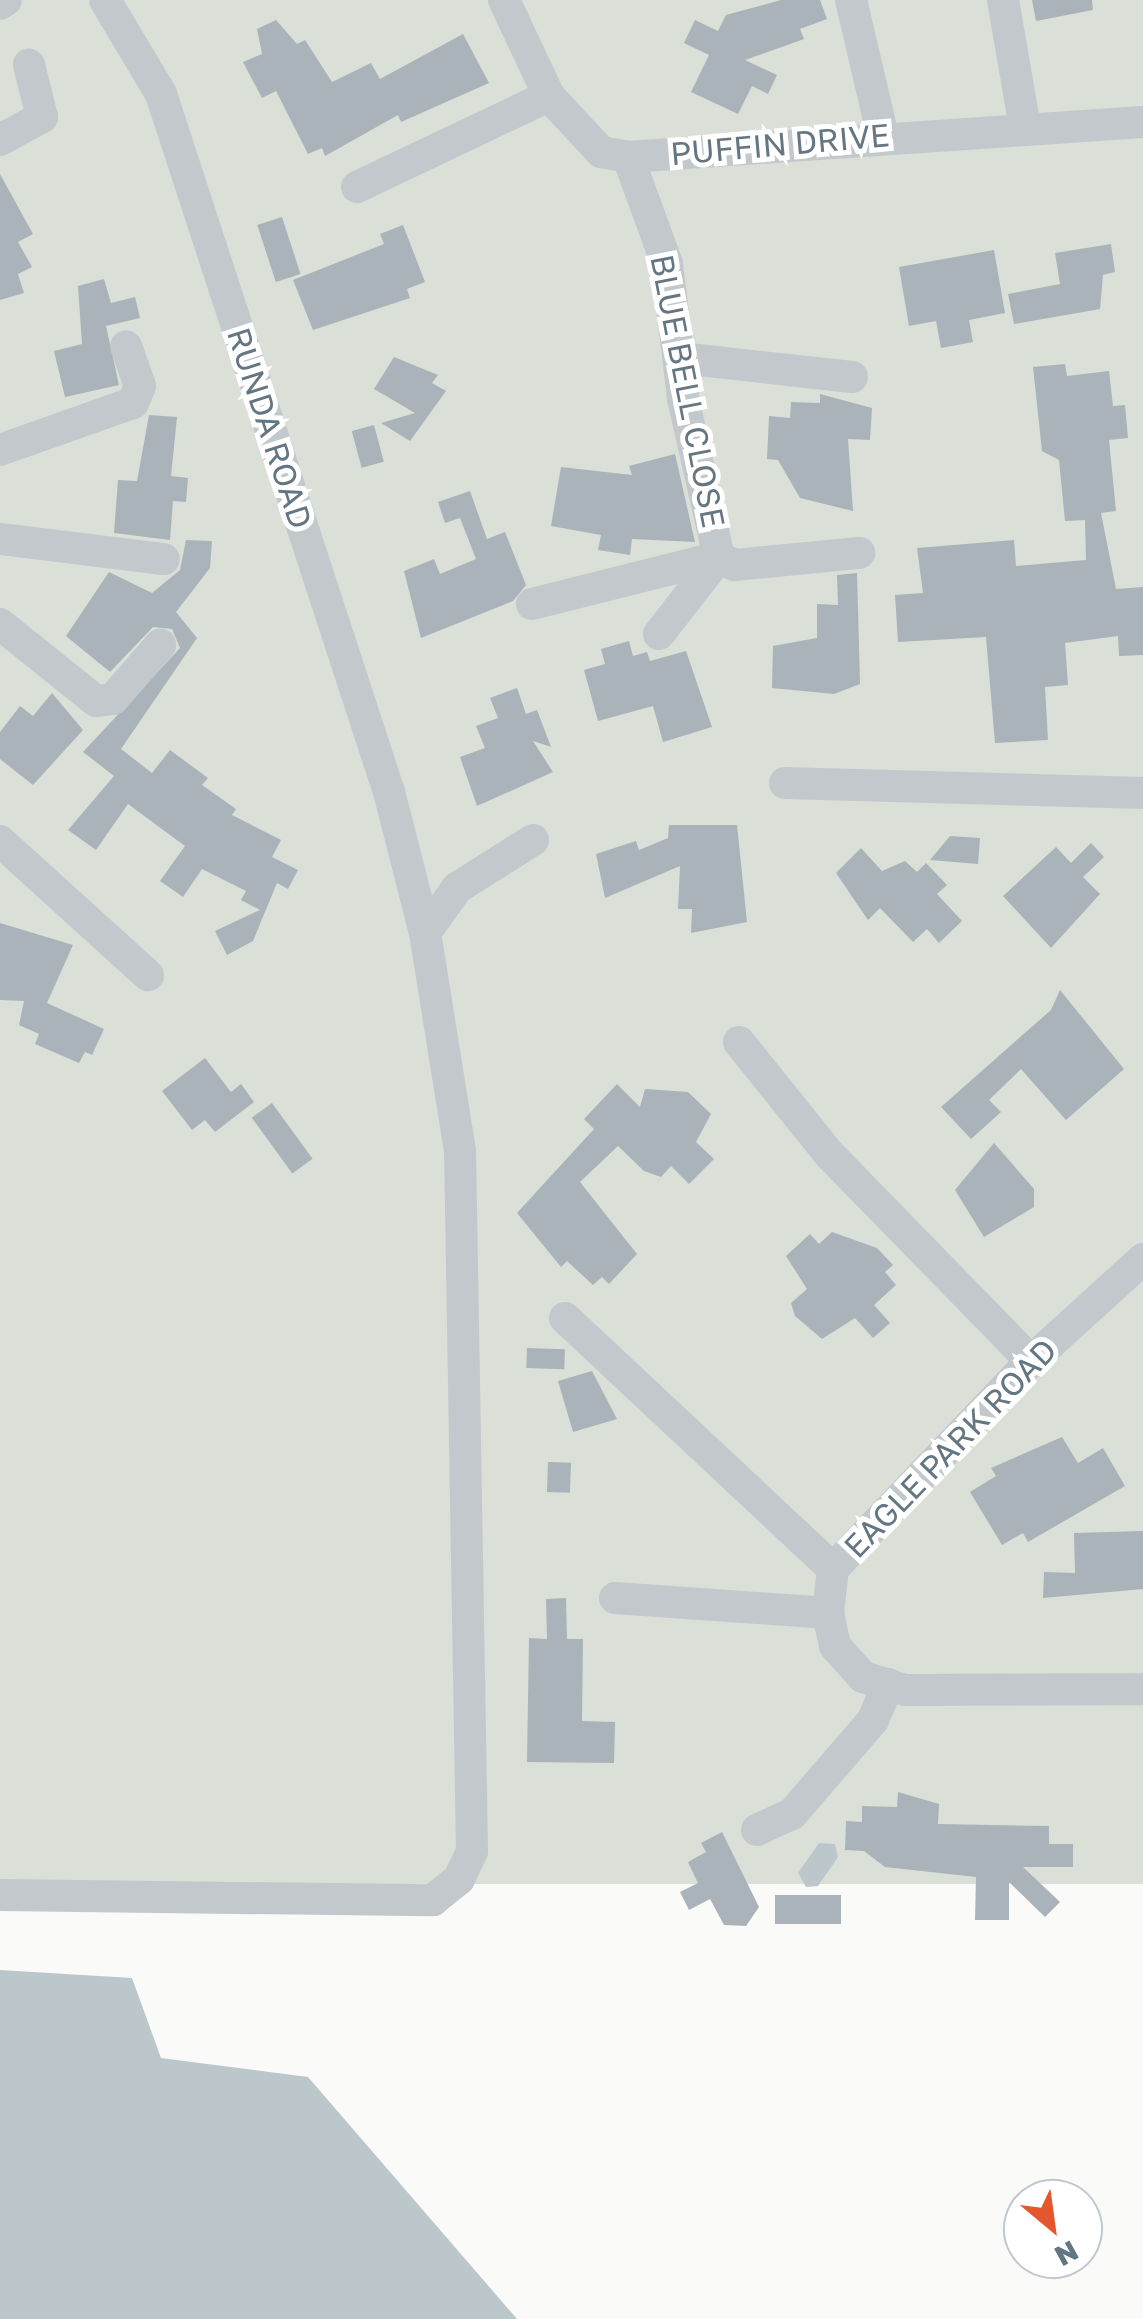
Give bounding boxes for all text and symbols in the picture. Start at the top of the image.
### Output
street label: PUFFIN DRIVE [669,115,891,173]
street label: BLUE BELL CLOSE [643,251,733,531]
street label: RUNDA ROAD [219,323,321,533]
street label: EAGLE PARK ROAD [836,1331,1064,1565]
north arrow [1003,2179,1103,2279]
text: N [1050,2234,1084,2274]

